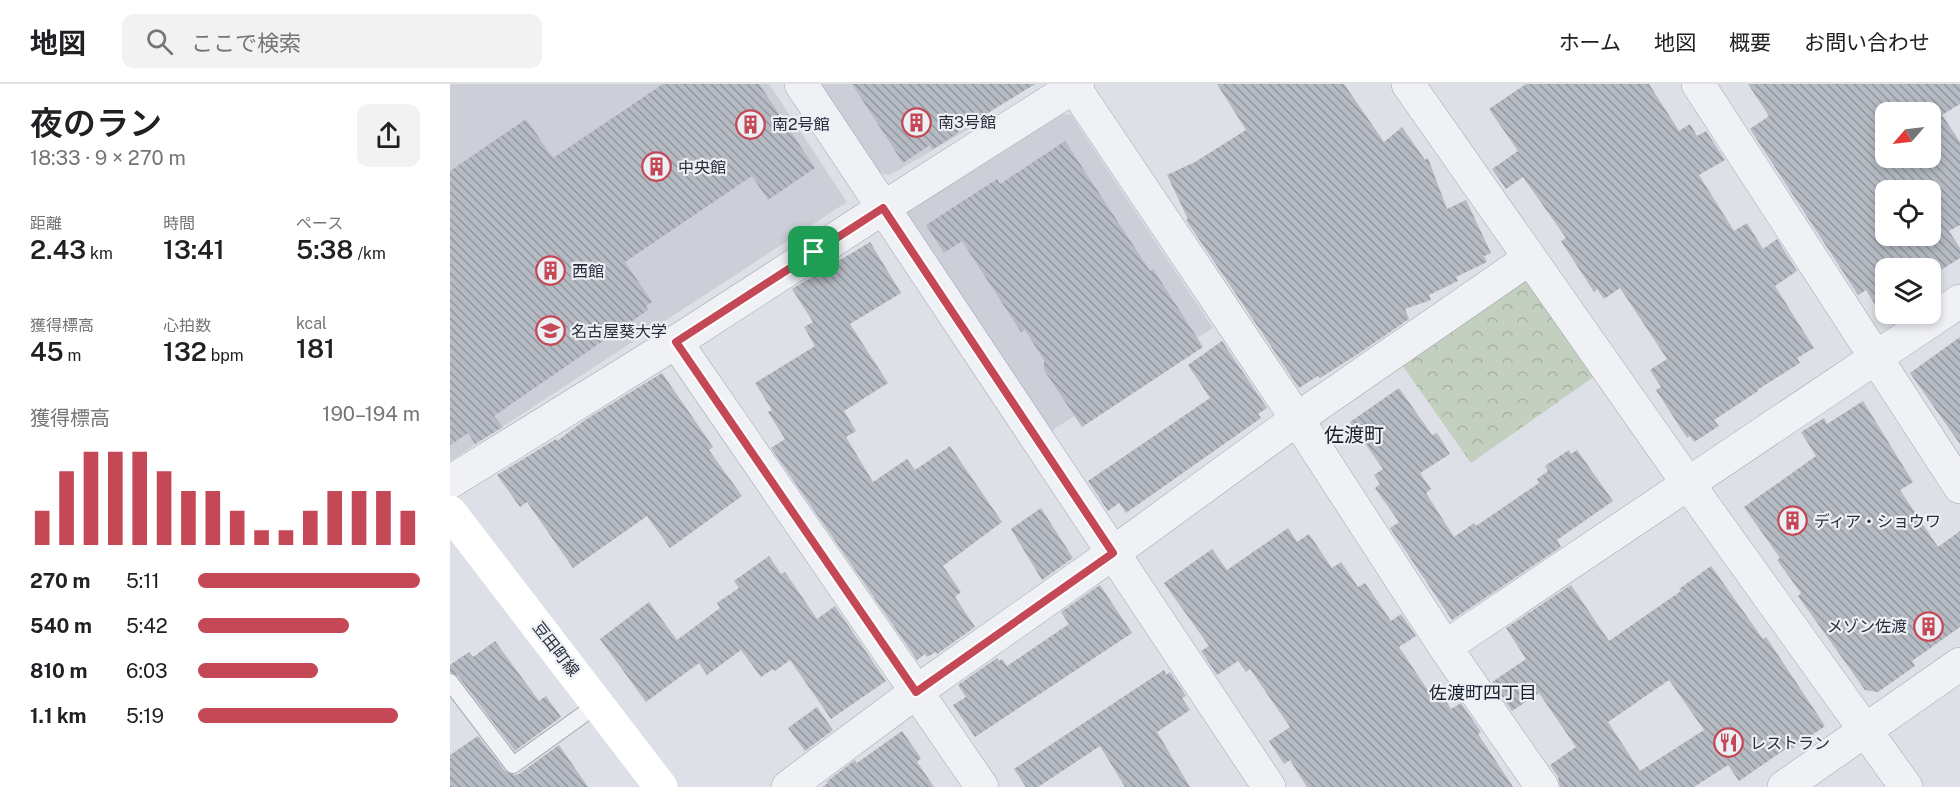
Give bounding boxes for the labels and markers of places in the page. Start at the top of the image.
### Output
building icon: 南3号館 [901,106,933,138]
building icon: 南2号館 [735,108,767,140]
place label: 南3号館 [938,113,996,132]
place label: 南2号館 [772,115,830,134]
building icon: 中央館 [641,151,673,183]
place label: 中央館 [678,158,726,177]
pin [788,226,839,277]
building icon: 西館 [535,255,567,287]
place label: 西館 [572,262,604,281]
school or university icon: 名古屋葵大学 [534,315,566,347]
place label: 名古屋葵大学 [571,322,667,341]
building icon: ディア・ショウワ [1777,505,1809,537]
place label: ディア・ショウワ [1814,512,1941,531]
building icon: メゾン佐渡 [1912,610,1944,642]
place label: メゾン佐渡 [1827,617,1907,636]
restaurant icon: レストラン [1713,727,1745,759]
place label: レストラン [1750,734,1830,753]

